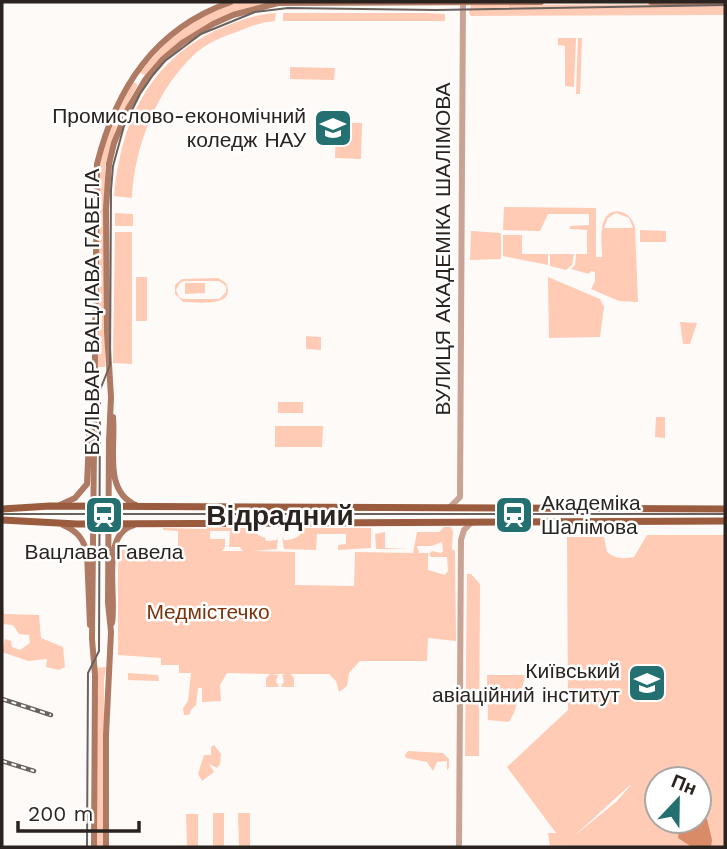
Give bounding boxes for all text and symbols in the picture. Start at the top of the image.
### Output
street label: ВУЛИЦЯ АКАДЕМІКА ШАЛІМОВА [430,82,455,416]
place label: Промислово-економічний коледж НАУ [52,103,307,152]
school or university icon: Промислово-економічний коледж НАУ [312,107,354,149]
street label: БУЛЬВАР ВАЦЛАВА ГАВЕЛА [79,169,104,455]
place label: Академіка Шалімова [541,490,641,539]
station icon: Вацлава Гавела [83,494,125,536]
station icon: Академіка Шалімова [493,494,535,536]
district label: Відрадний [206,499,354,532]
place label: Вацлава Гавела [24,539,184,564]
park label: Медмістечко [146,599,270,624]
place label: Київський авіаційний інститут [432,658,620,707]
school or university icon: Київський авіаційний інститут [626,662,668,704]
north arrow [643,765,713,835]
text: Пн [668,769,700,800]
scale bar [18,790,138,834]
text: 200 m [28,801,94,826]

